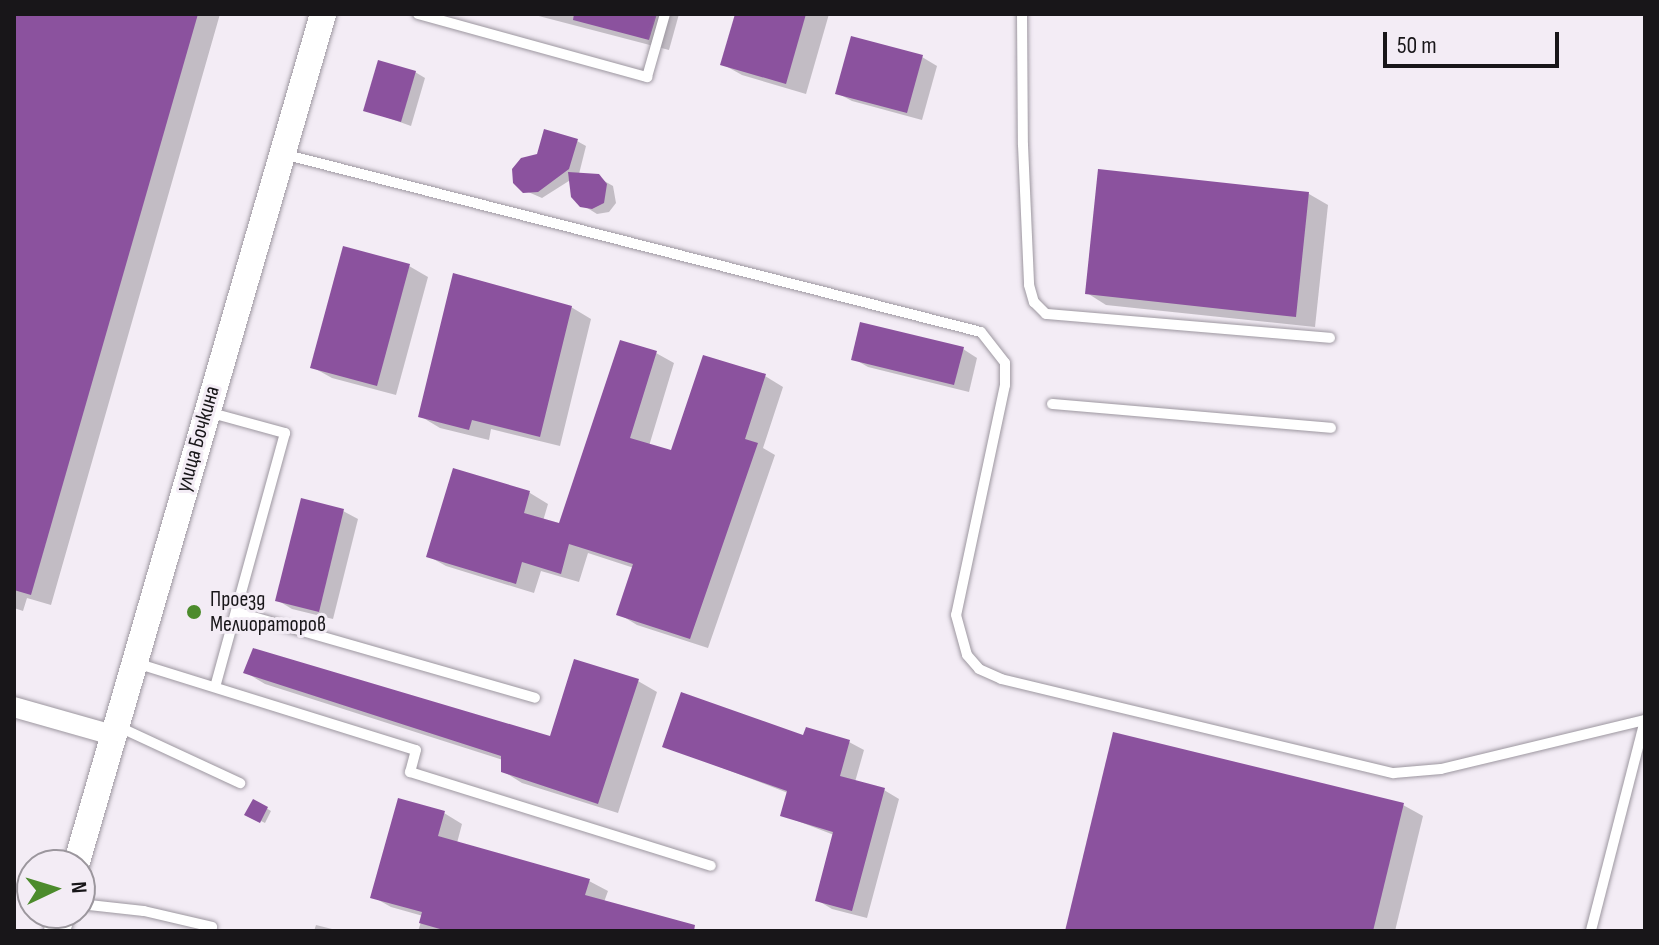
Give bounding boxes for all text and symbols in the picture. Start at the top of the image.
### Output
scale bar [1387,16,1563,66]
text: 50 m [1397,31,1437,60]
street label: улица Бочкина [170,383,226,495]
place label: Проезд Мелиораторов [210,586,326,638]
marker: Проезд Мелиораторов [185,603,203,621]
north arrow [16,849,96,929]
text: N [65,881,92,894]

